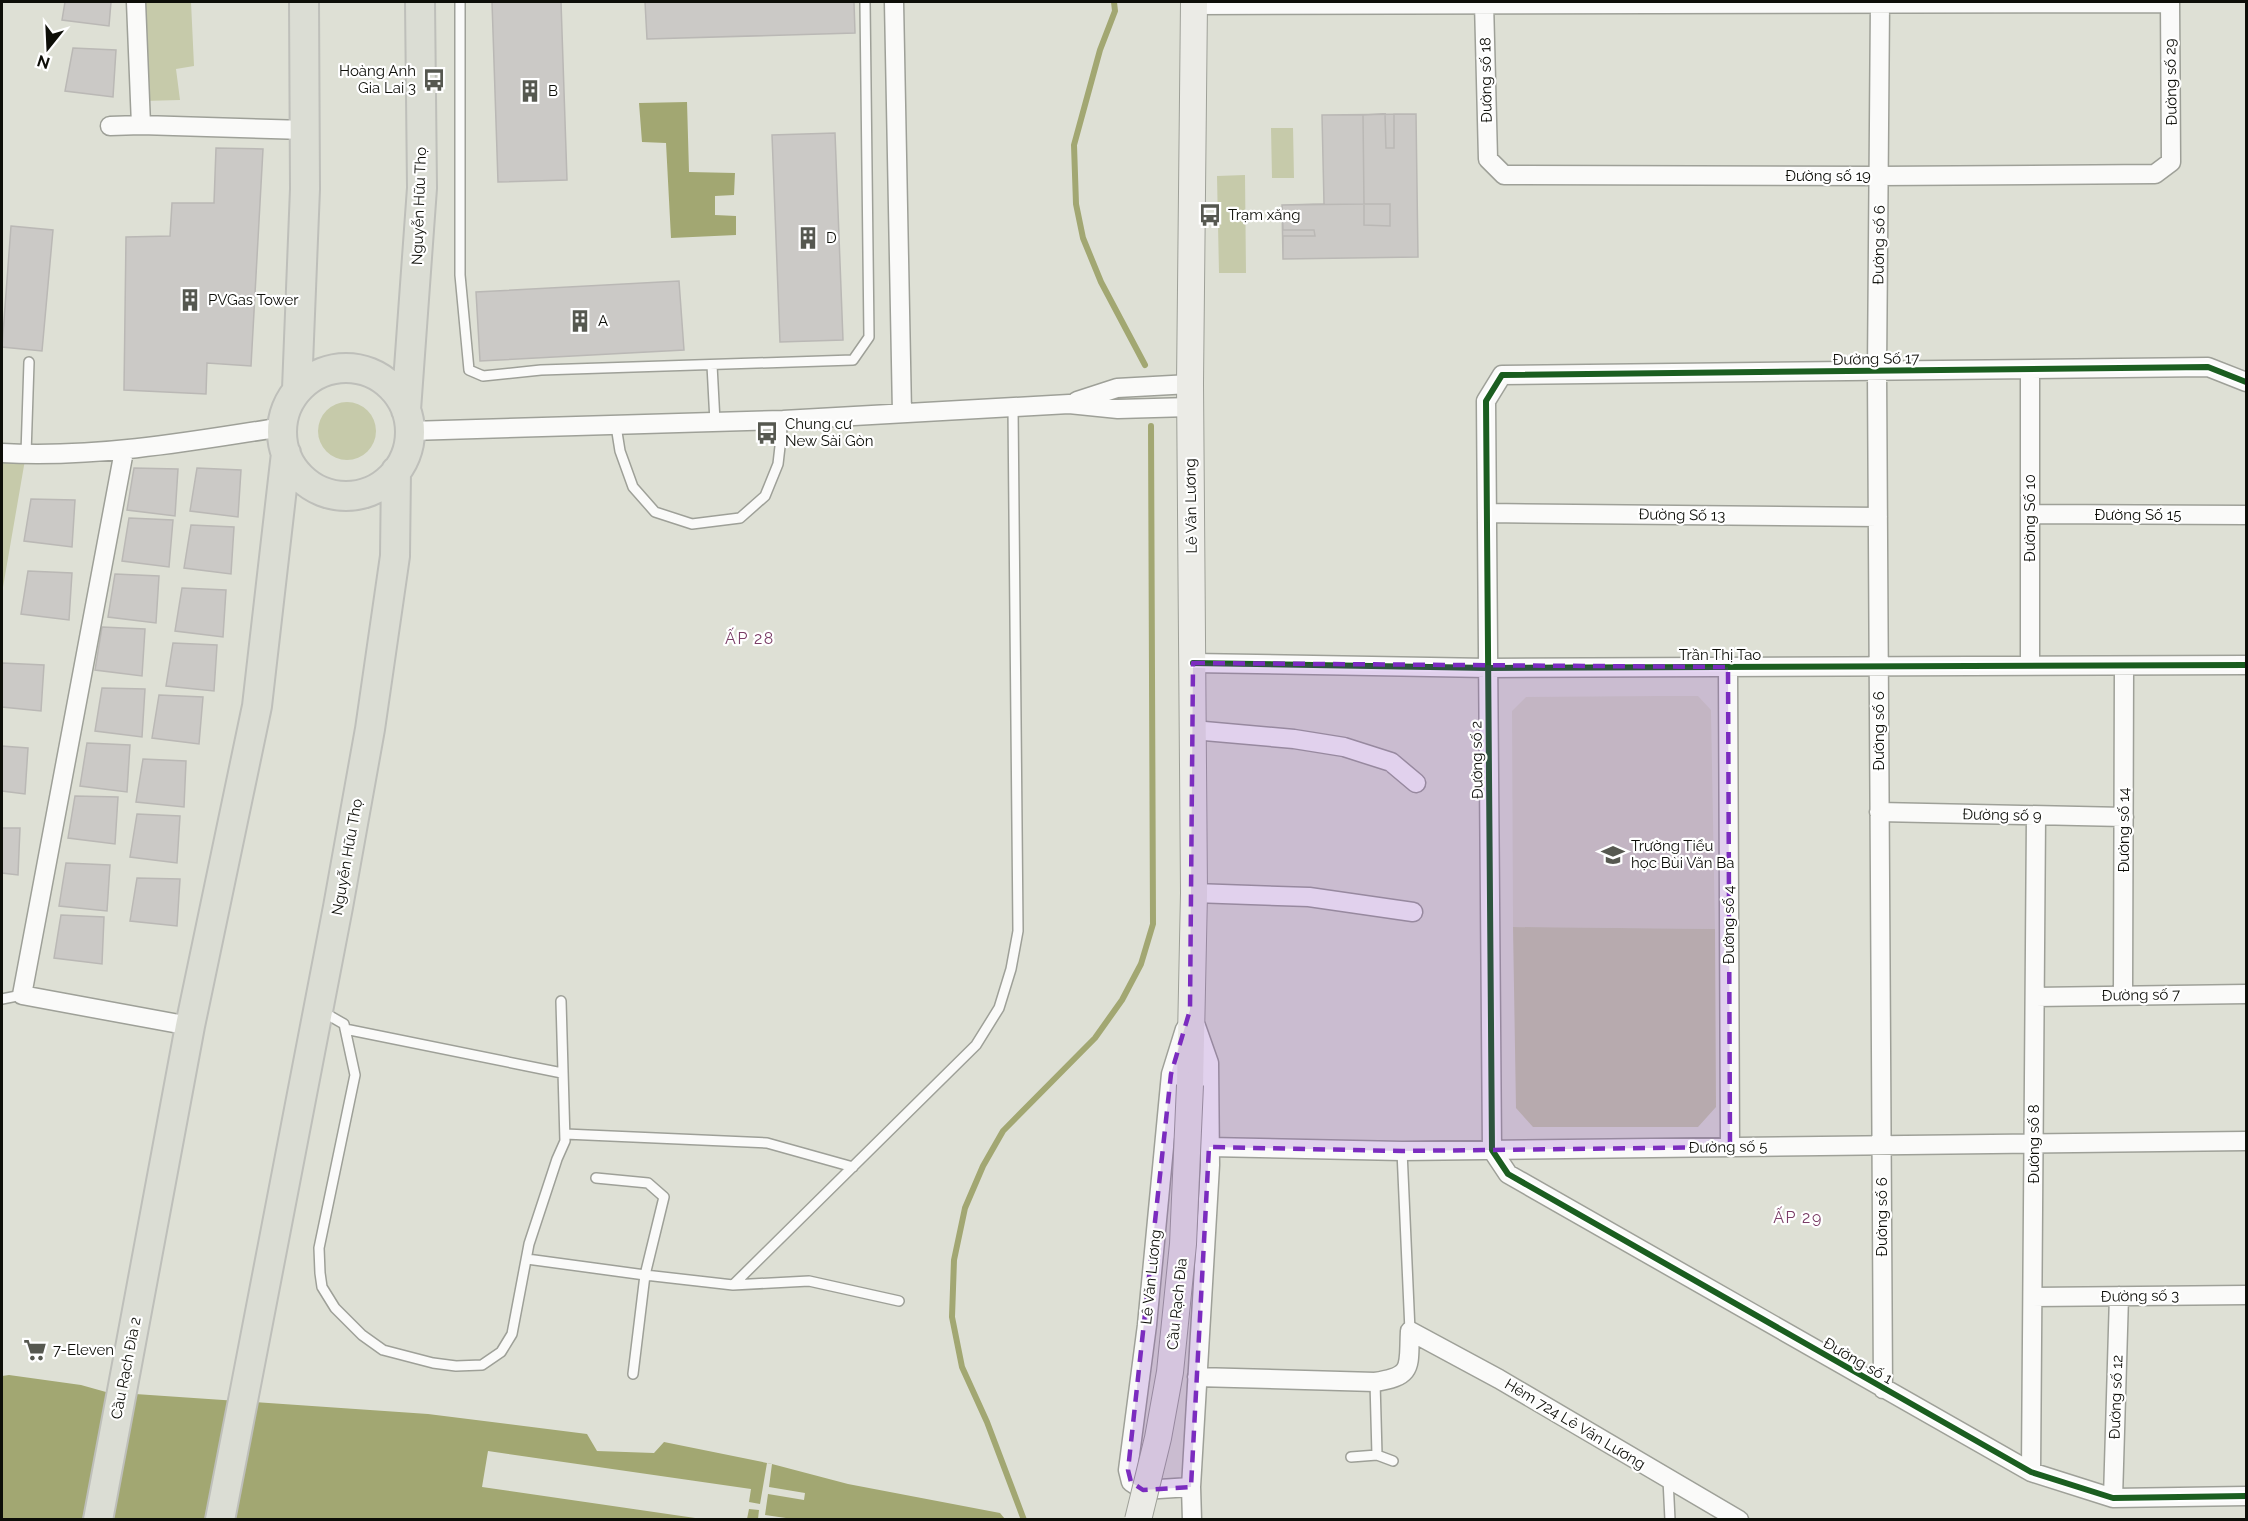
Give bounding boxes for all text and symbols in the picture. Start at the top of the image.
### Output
north arrow [18,18,78,78]
street label: Đường số 18 [1476,37,1496,123]
street label: Đường số 29 [2161,38,2181,126]
text: N [35,51,52,73]
place label: Hoàng Anh Gia Lai 3 [339,62,416,97]
bus stop icon: Hoàng Anh Gia Lai 3 [421,67,447,93]
building icon: B [517,78,543,104]
place label: B [548,82,558,100]
street label: Nguyễn Hữu Thọ [408,147,430,265]
street label: Đường số 19 [1785,167,1871,185]
bus stop icon: Trạm xăng [1197,202,1223,228]
street label: Đường số 6 [1869,205,1889,285]
place label: Trạm xăng [1228,206,1301,224]
building icon: D [795,225,821,251]
place label: D [826,229,837,247]
building icon: PVGas Tower [177,287,203,313]
place label: PVGas Tower [208,291,299,309]
building icon: A [567,308,593,334]
place label: A [598,312,608,330]
street label: Đường Số 17 [1832,349,1920,369]
place label: Chung cư New Sài Gòn [785,415,873,450]
bus stop icon: Chung cư New Sài Gòn [754,420,780,446]
street label: Lê Văn Lương [1181,458,1201,554]
street label: Đường Số 10 [2021,474,2039,562]
street label: Đường Số 13 [1638,505,1726,525]
street label: Đường Số 15 [2095,506,2181,524]
district label: ẤP 28 [725,627,775,648]
street label: Trần Thị Tao [1679,646,1761,664]
street label: Đường số 6 [1870,691,1888,771]
street label: Đường số 2 [1467,721,1487,799]
street label: Đường số 14 [2115,787,2133,873]
street label: Nguyễn Hữu Thọ [328,797,366,917]
street label: Đường số 9 [1962,805,2042,825]
place label: Trường Tiểu học Bùi Văn Ba [1631,837,1735,872]
school or university icon: Trường Tiểu học Bùi Văn Ba [1600,842,1626,868]
street label: Đường số 4 [1720,886,1738,964]
street label: Đường số 7 [2102,985,2180,1005]
street label: Đường số 8 [2025,1104,2043,1184]
street label: Đường số 5 [1689,1137,1767,1157]
street label: Đường số 6 [1873,1177,1891,1257]
district label: ẤP 29 [1773,1206,1823,1227]
street label: Lê Văn Lương [1137,1229,1165,1325]
street label: Cầu Rạch Đỉa [1163,1257,1191,1351]
street label: Đường số 3 [2101,1286,2179,1306]
street label: Cầu Rạch Đỉa 2 [107,1315,145,1421]
street label: Đường số 1 [1820,1334,1896,1388]
supermarket icon: 7-Eleven [22,1337,48,1363]
place label: 7-Eleven [53,1341,114,1359]
street label: Đường số 12 [2106,1354,2126,1440]
street label: Hẻm 724 Lê Văn Lương [1501,1375,1649,1473]

